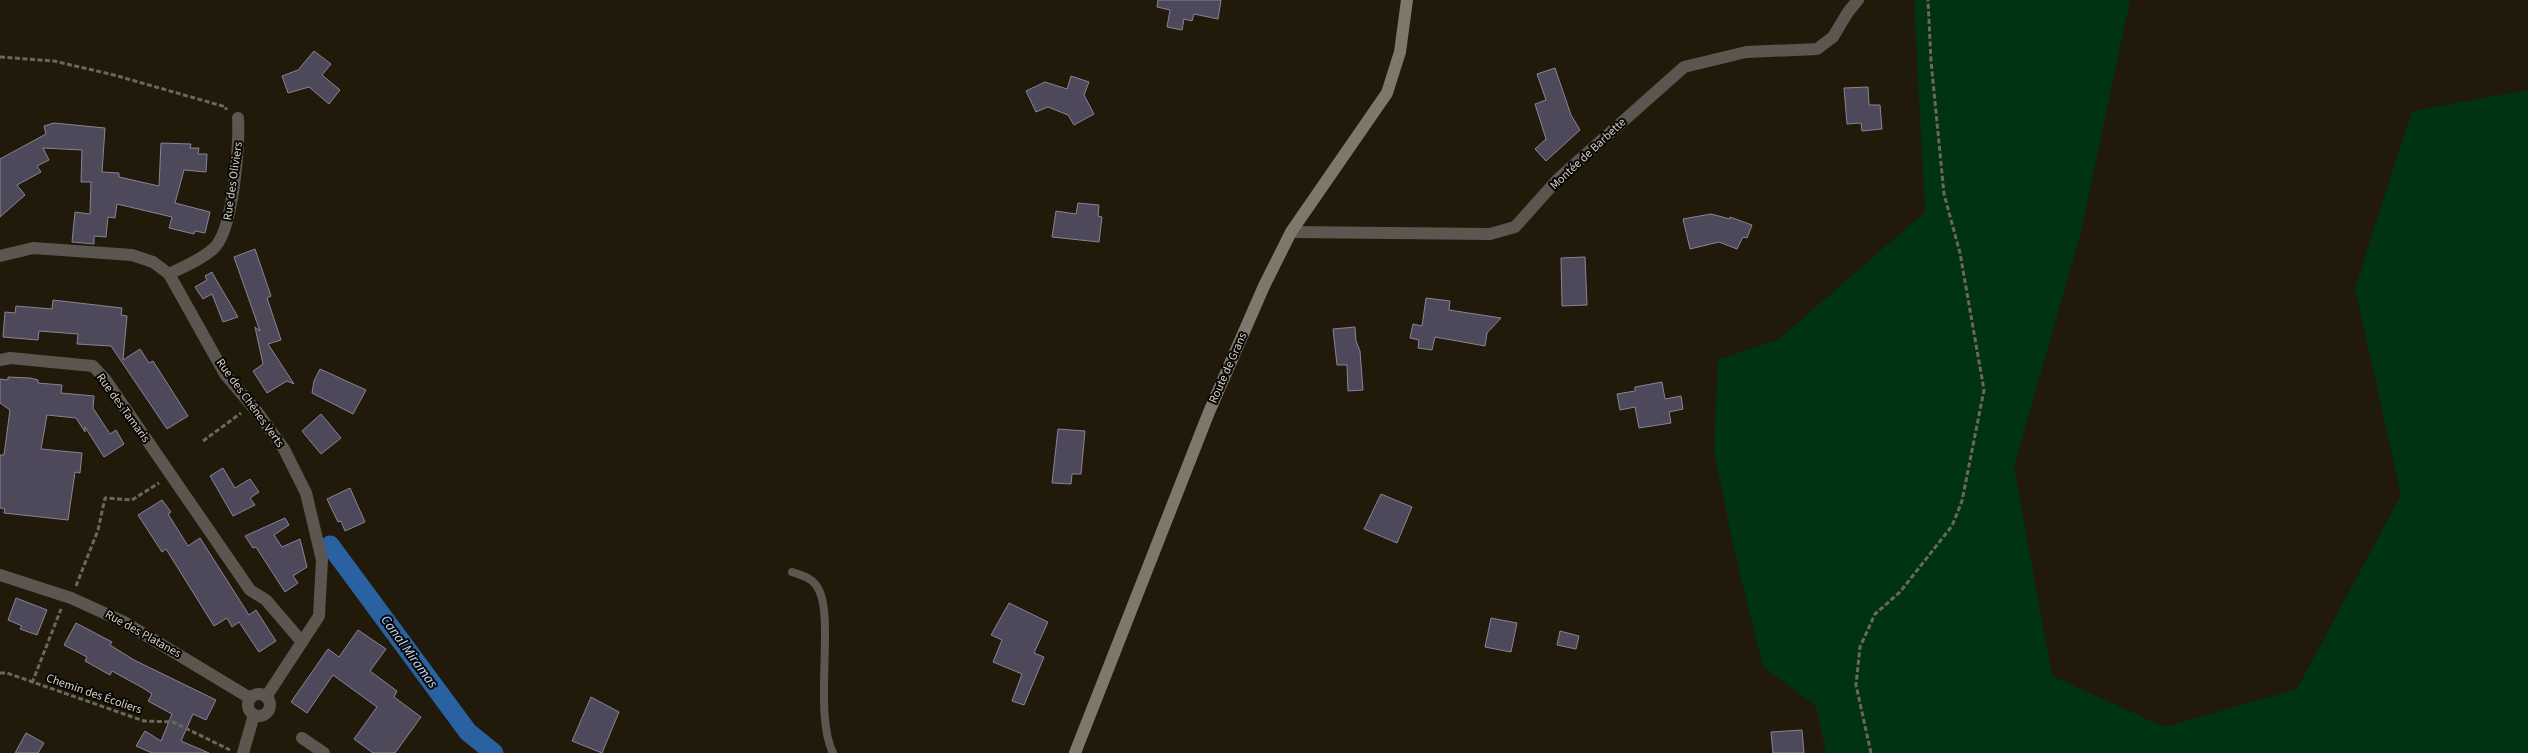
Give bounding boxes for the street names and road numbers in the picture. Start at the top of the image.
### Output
street label: Montée de Barbette [1546,114,1630,194]
street label: Rue des Oliviers [219,141,247,221]
street label: Route de Grans [1205,330,1251,406]
street label: Rue des Chênes Verts [212,355,288,451]
street label: Rue des Tamaris [92,370,154,446]
street label: Rue des Platanes [102,606,184,662]
street label: Chemin des Écoliers [44,670,144,718]

